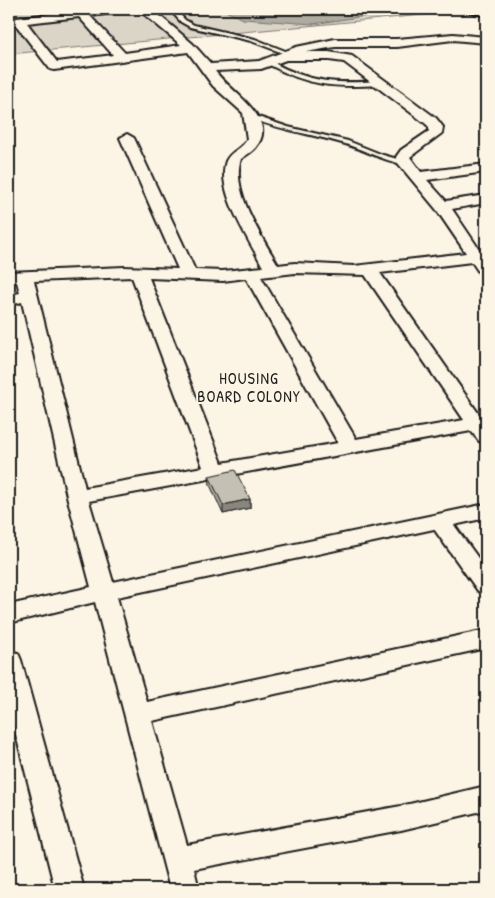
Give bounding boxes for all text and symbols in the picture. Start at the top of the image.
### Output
district label: HOUSING BOARD COLONY [197,367,301,407]

